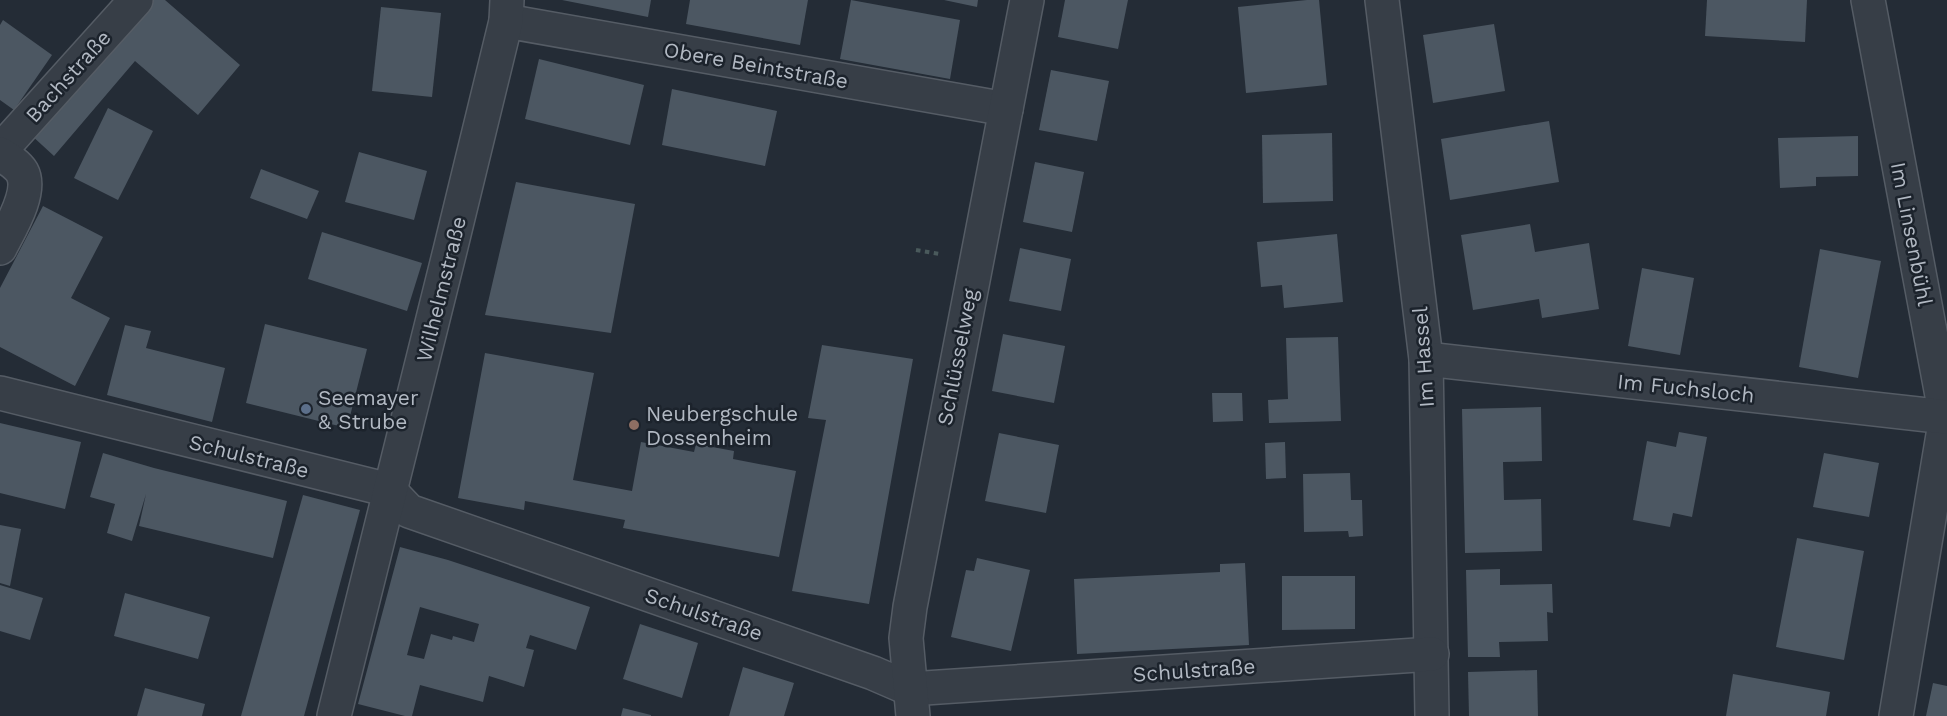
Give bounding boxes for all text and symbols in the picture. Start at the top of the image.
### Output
street label: Bachstraße [20,25,116,127]
street label: Obere Beintstraße [662,36,850,94]
street label: Im Linsenbühl [1886,160,1938,309]
street label: Wilhelmstraße [411,214,471,364]
street label: Schlüsselweg [932,286,983,427]
street label: Im Hassel [1407,305,1439,408]
street label: Im Fuchsloch [1616,368,1756,408]
place label: Seemayer & Strube [318,385,419,434]
place label: Neubergschule Dossenheim [646,401,798,450]
marker: Seemayer & Strube [299,402,313,416]
marker: Neubergschule Dossenheim [627,418,641,432]
street label: Schulstraße [186,429,312,483]
street label: Schulstraße [642,582,766,646]
street label: Schulstraße [1132,653,1256,687]

